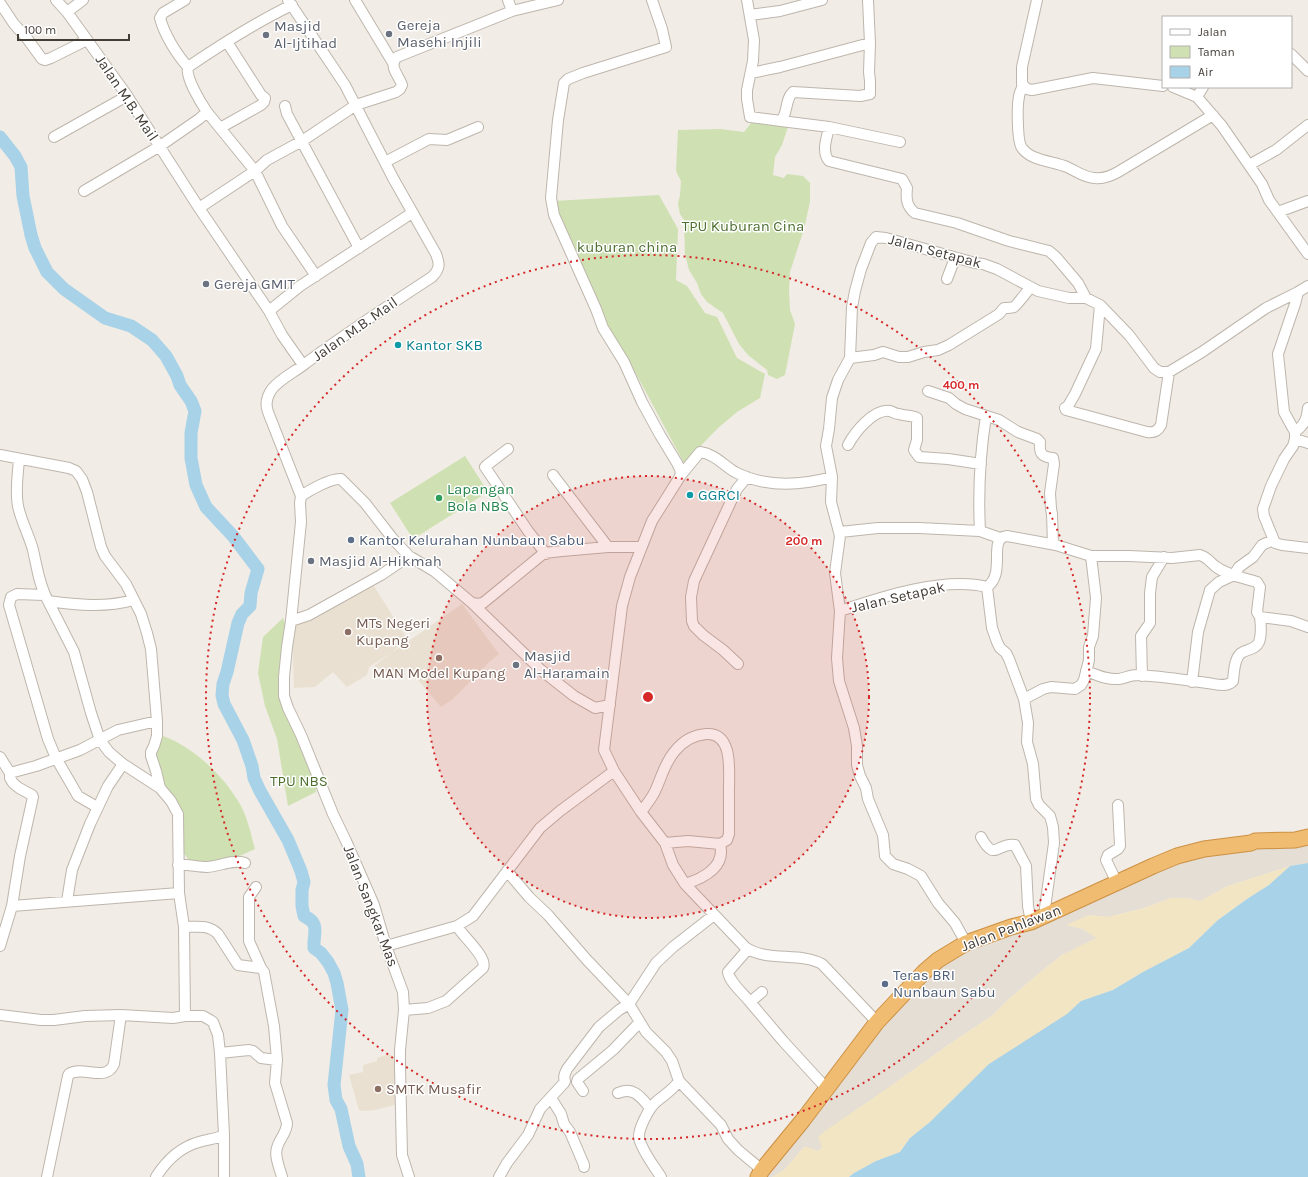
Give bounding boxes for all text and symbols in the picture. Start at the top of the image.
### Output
scale bar [18,16,129,42]
place label: Gereja Masehi Injili [397,16,482,51]
legend [1162,16,1292,88]
place label: Masjid Al-Ijtihad [274,17,337,52]
text: 100 m [24,23,56,37]
text: Jalan [1198,25,1227,39]
marker: Gereja Masehi Injili [384,29,394,39]
marker: Masjid Al-Ijtihad [261,30,271,40]
text: Taman [1198,45,1235,59]
street label: Jalan M.B. Mail [92,52,162,144]
text: Air [1198,65,1213,79]
park label: TPU Kuburan Cina [682,217,804,235]
street label: Jalan Setapak [887,230,983,272]
park label: kuburan china [577,238,677,256]
place label: Gereja GMIT [214,275,296,293]
marker: Gereja GMIT [201,279,211,289]
street label: Jalan M.B. Mail [309,293,401,365]
place label: Kantor SKB [406,336,483,354]
marker: Kantor SKB [393,340,403,350]
text: 400 m [943,378,979,392]
place label: Lapangan Bola NBS [447,480,514,515]
place label: GGRCI [698,486,740,504]
marker: GGRCI [685,490,695,500]
marker: Lapangan Bola NBS [434,493,444,503]
place label: Kantor Kelurahan Nunbaun Sabu [359,531,584,549]
text: 200 m [786,534,822,548]
marker: Kantor Kelurahan Nunbaun Sabu [346,535,356,545]
place label: Masjid Al-Hikmah [319,552,442,570]
marker: Masjid Al-Hikmah [306,556,316,566]
street label: Jalan Setapak [849,577,947,617]
place label: MTs Negeri Kupang [356,614,430,649]
marker: MTs Negeri Kupang [343,627,353,637]
place label: Masjid Al-Haramain [524,647,610,682]
marker: MAN Model Kupang [434,653,444,663]
marker: Masjid Al-Haramain [511,660,521,670]
place label: MAN Model Kupang [372,664,506,682]
centre of rings [641,690,655,704]
park label: TPU NBS [270,772,328,790]
street label: Jalan Sangkar Mas [340,843,402,969]
street label: Jalan Pahlawan [958,901,1064,955]
place label: Teras BRI Nunbaun Sabu [893,966,996,1001]
marker: Teras BRI Nunbaun Sabu [880,979,890,989]
place label: SMTK Musafir [386,1080,481,1098]
marker: SMTK Musafir [373,1084,383,1094]

